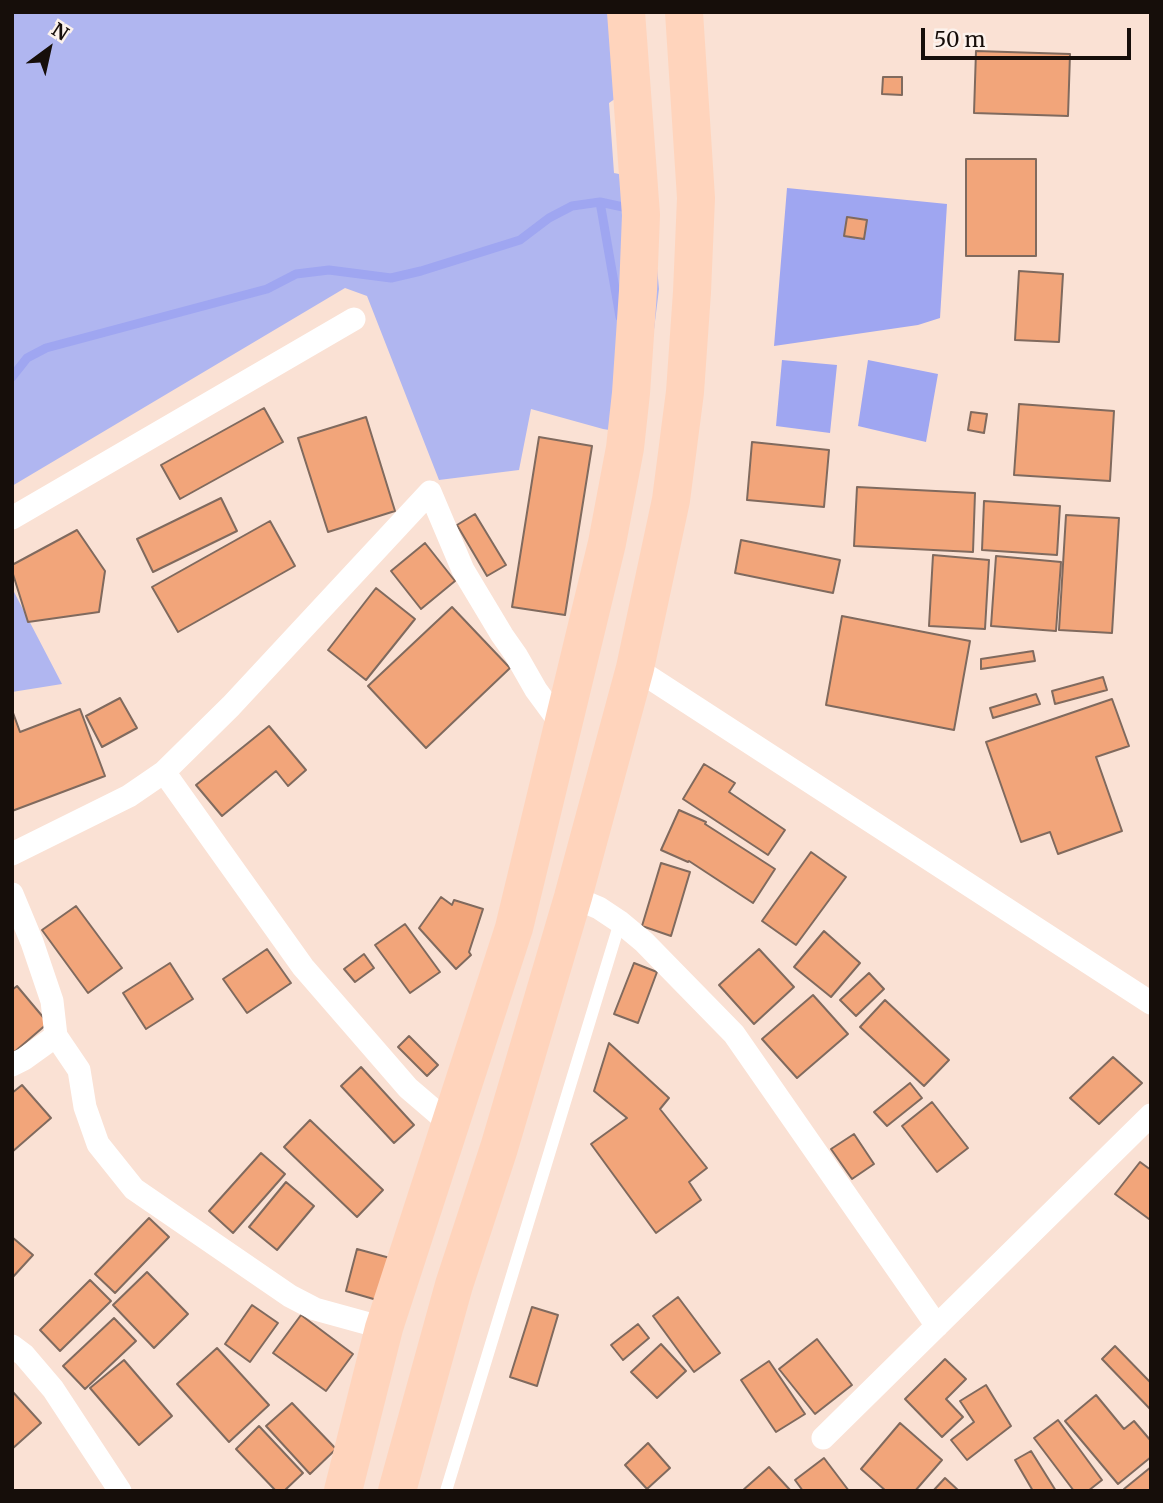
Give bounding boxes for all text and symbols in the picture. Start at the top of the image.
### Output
north arrow [14,14,84,84]
scale bar [925,14,1135,58]
text: N [48,17,73,46]
text: 50 m [934,26,985,53]

